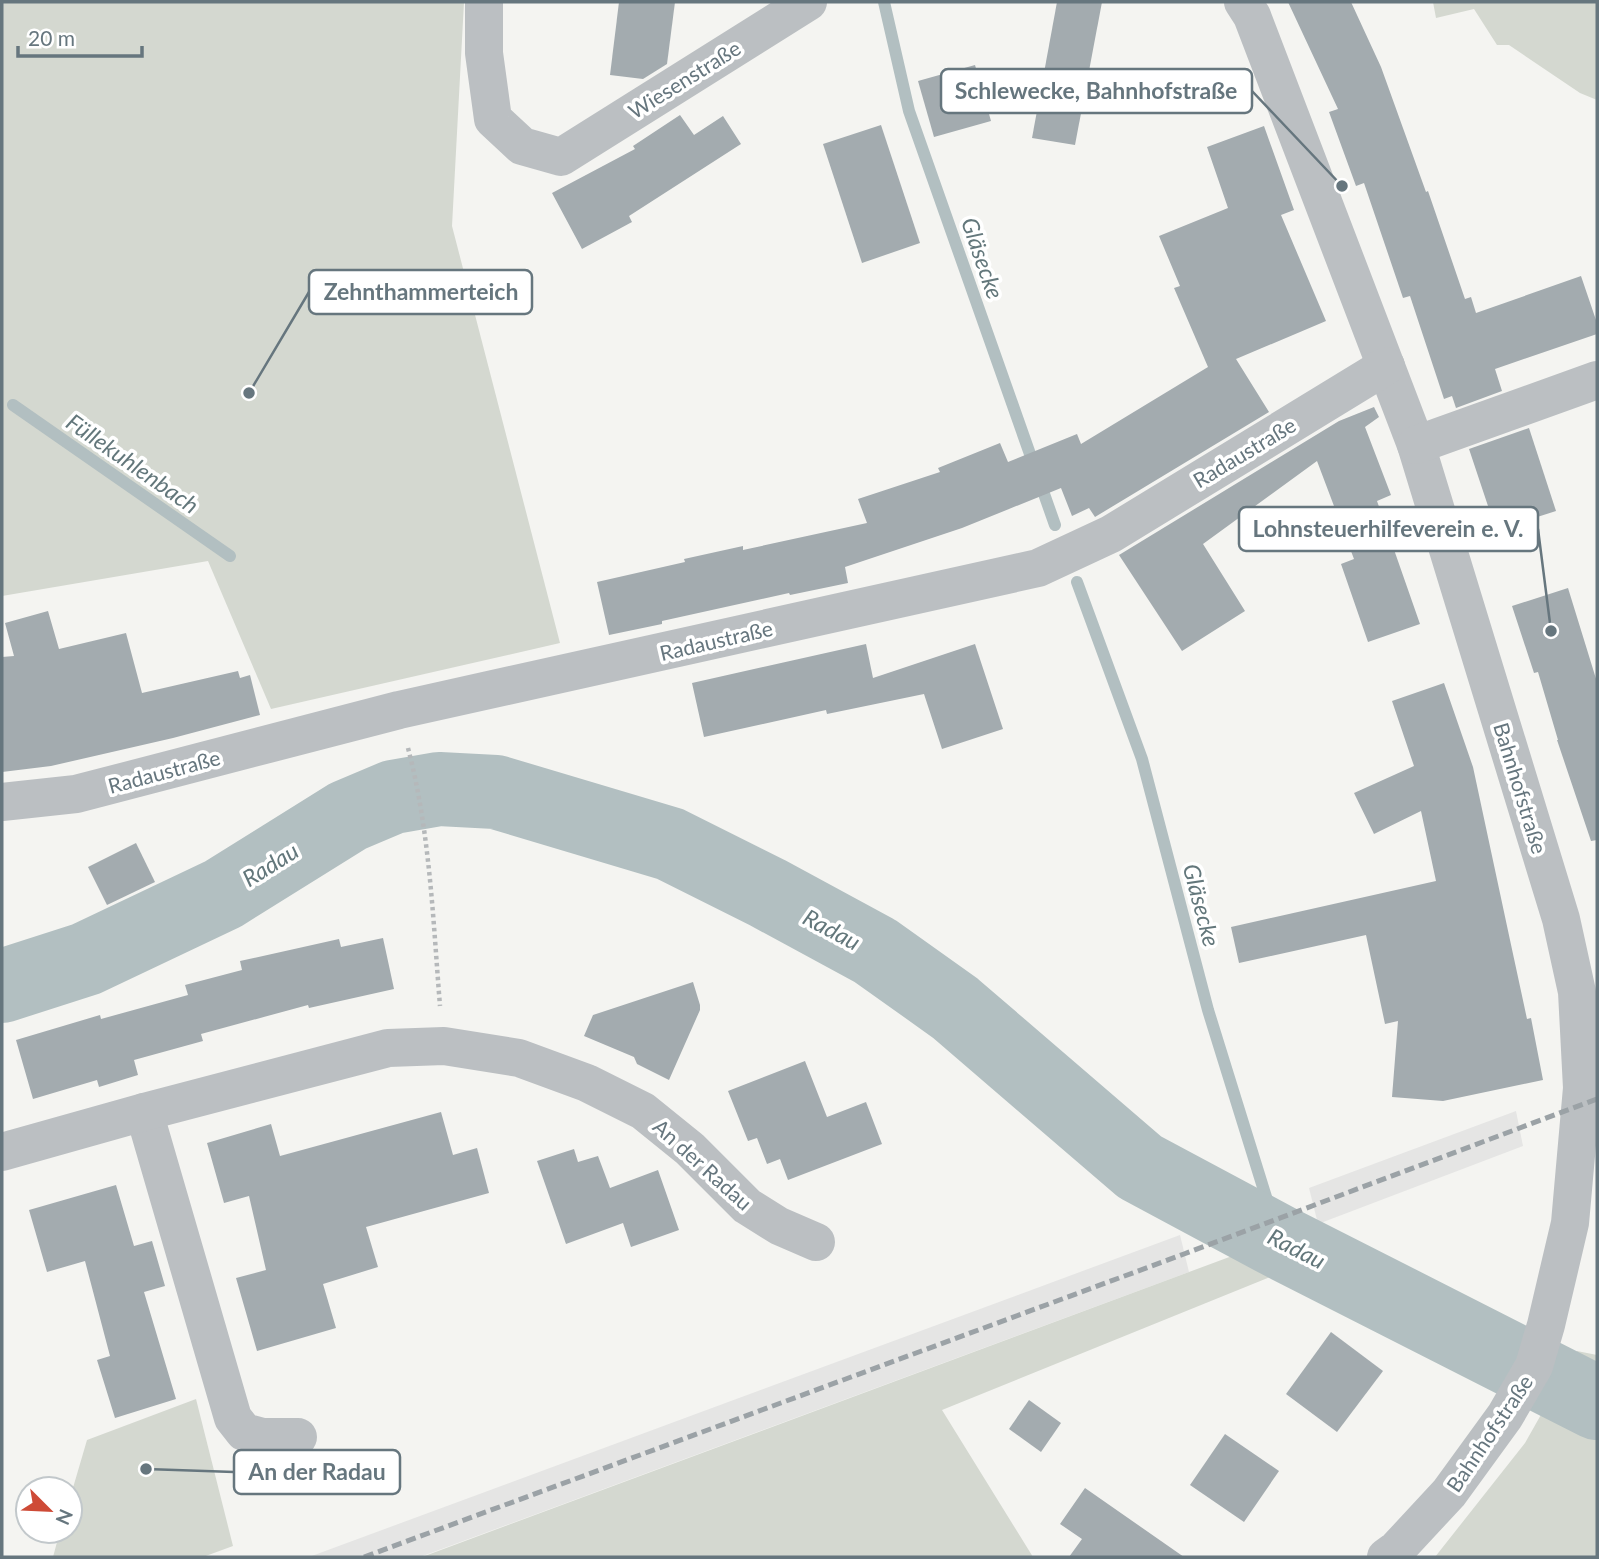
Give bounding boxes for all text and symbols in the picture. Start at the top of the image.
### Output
scale bar [18,14,142,58]
text: 20 m [28,25,75,50]
street label: Wiesenstraße [623,35,745,123]
callout: Schlewecke, Bahnhofstraße [941,69,1252,113]
text: Schlewecke, Bahnhofstraße [955,76,1237,104]
water label: Gläsecke [956,214,1010,302]
callout: Zehnthammerteich [309,270,532,314]
text: Zehnthammerteich [324,277,518,305]
water label: Füllekuhlenbach [61,407,205,519]
street label: Radaustraße [1188,412,1300,492]
callout: Lohnsteuerhilfeverein e. V. [1239,507,1538,551]
text: Lohnsteuerhilfeverein e. V. [1253,514,1523,542]
street label: Radaustraße [657,615,775,665]
street label: Bahnhofstraße [1489,719,1553,857]
street label: Radaustraße [105,744,223,798]
water label: Radau [237,836,303,892]
water label: Gläsecke [1178,861,1226,949]
water label: Radau [799,902,865,956]
street label: An der Radau [649,1113,757,1215]
water label: Radau [1264,1222,1330,1274]
street label: Bahnhofstraße [1441,1370,1537,1496]
callout: An der Radau [234,1450,400,1494]
text: An der Radau [247,1457,386,1485]
north arrow [14,1475,84,1545]
text: N [52,1506,78,1528]

